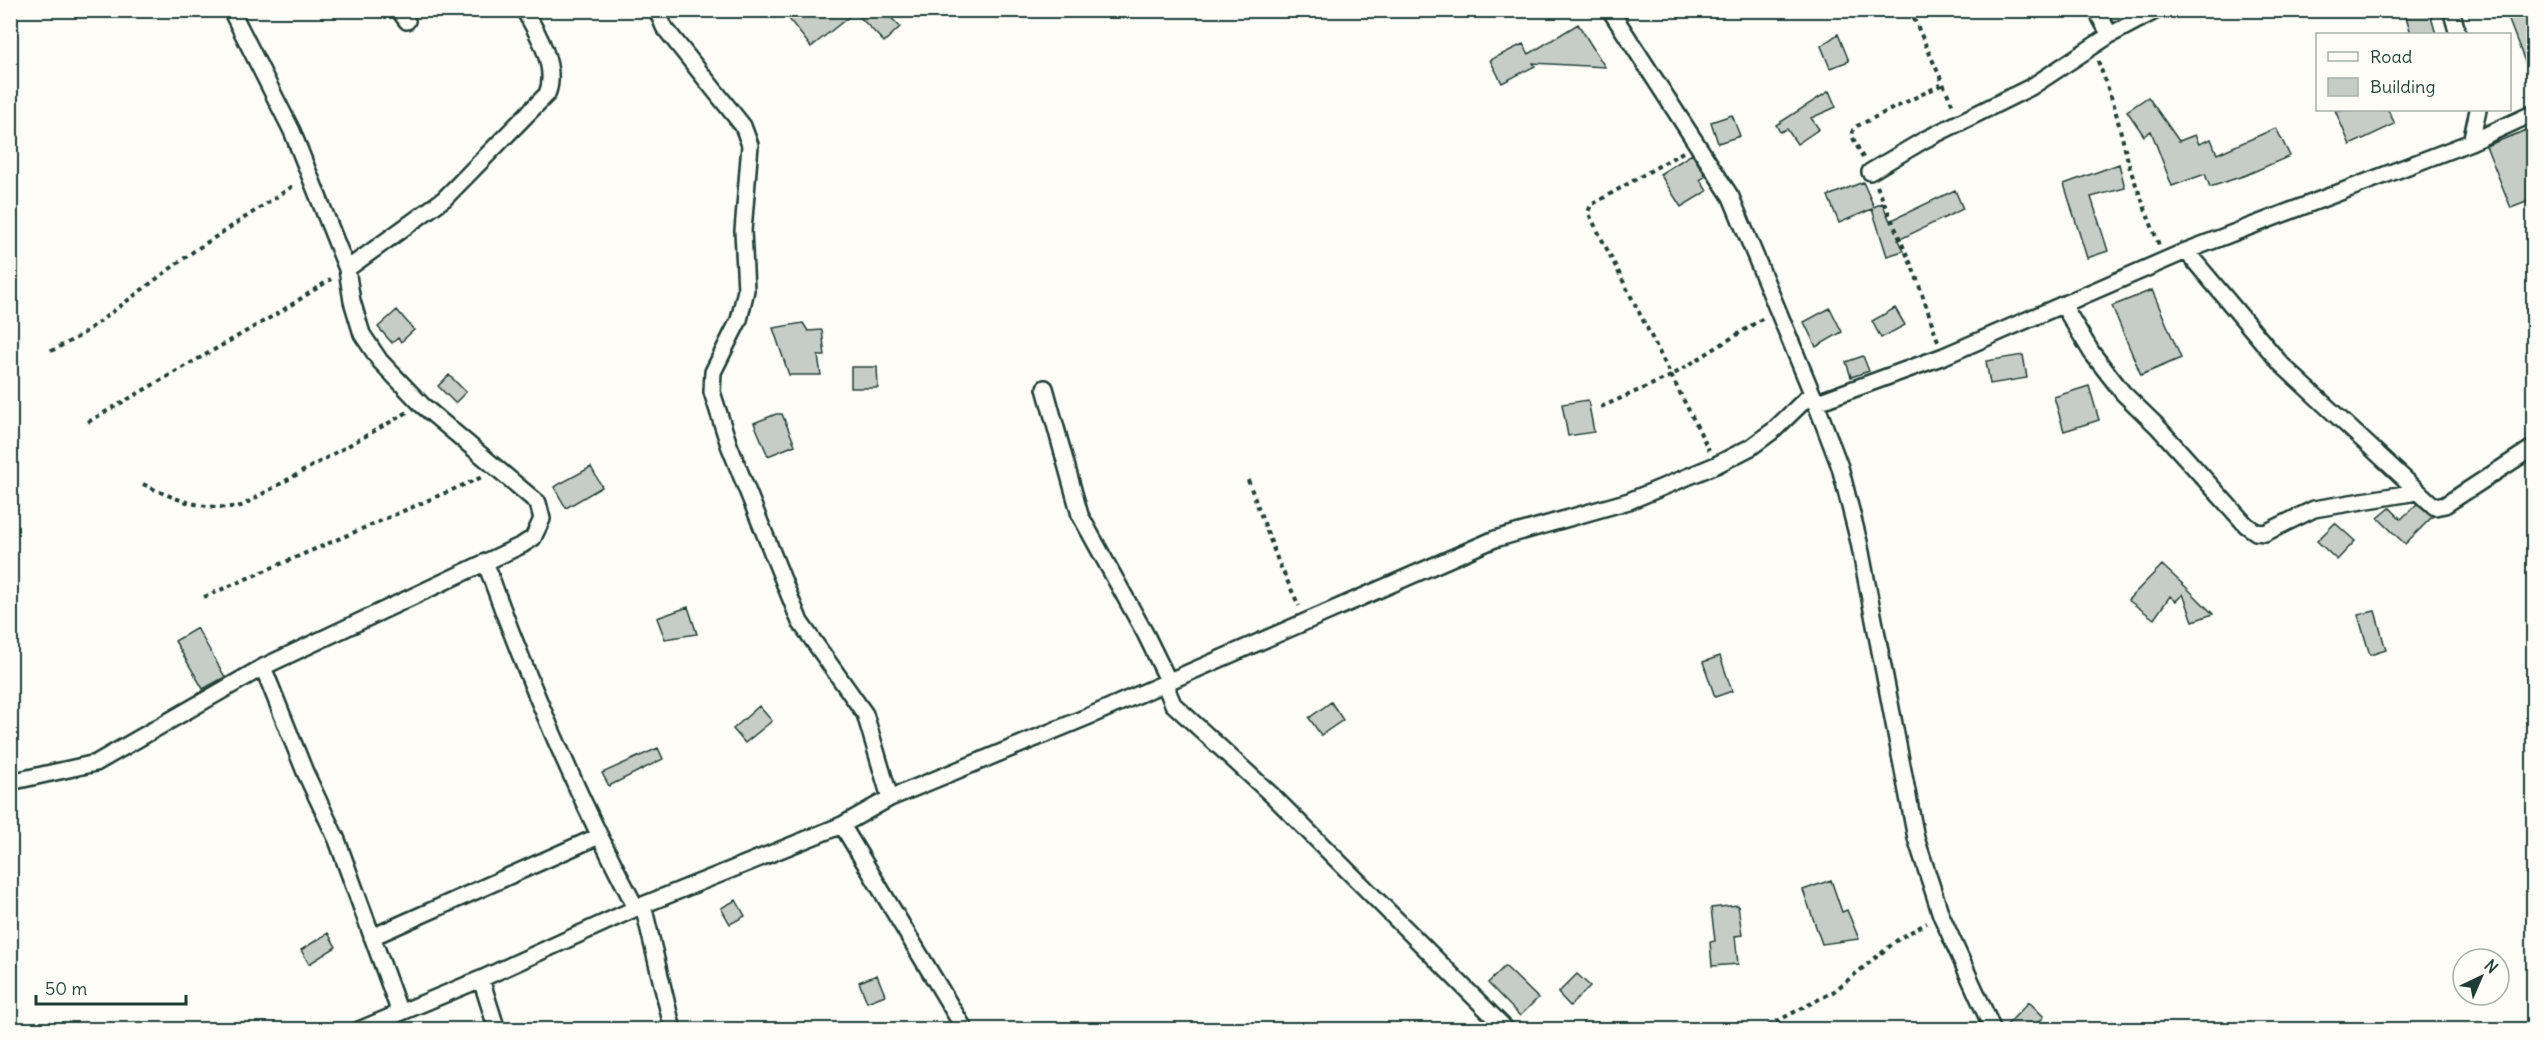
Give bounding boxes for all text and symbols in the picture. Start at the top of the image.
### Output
legend [2316,33,2511,111]
text: Road [2370,45,2413,68]
text: Building [2370,75,2435,98]
north arrow [2451,947,2511,1007]
text: N [2480,955,2502,977]
scale bar [36,968,186,1006]
text: 50 m [45,977,87,1000]

